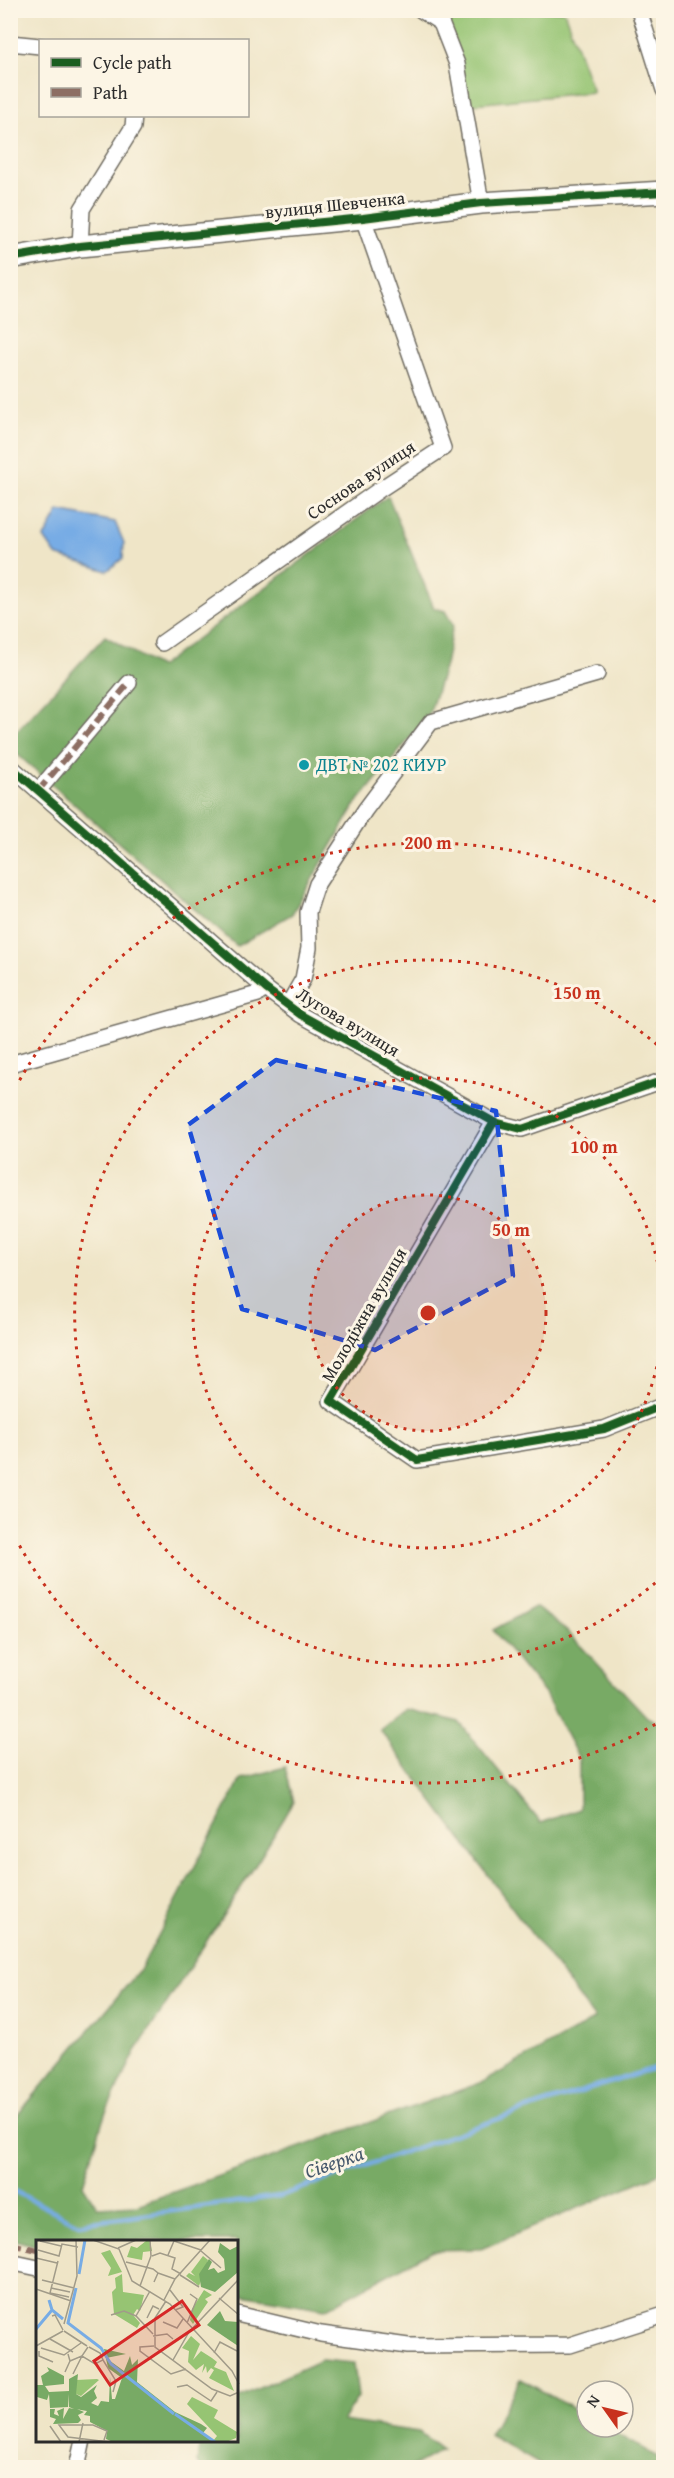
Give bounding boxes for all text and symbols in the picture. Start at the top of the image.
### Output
legend [39,39,249,117]
text: Cycle path [93,49,172,76]
text: Path [93,79,128,106]
street label: вулиця Шевченка [264,184,407,225]
street label: Соснова вулиця [301,433,420,526]
place label: ДВТ № 202 КИУР [315,751,447,778]
marker: ДВТ № 202 КИУР [297,758,311,772]
text: 200 m [404,829,452,856]
text: 150 m [553,979,601,1006]
street label: Лугова вулиця [291,980,405,1063]
text: 100 m [570,1133,618,1160]
text: 50 m [492,1216,531,1243]
street label: Молодіжна вулиця [314,1242,413,1387]
centre of rings [418,1303,438,1323]
water label: Сіверка [301,2138,368,2185]
inset map [36,2240,238,2442]
north arrow [575,2379,635,2439]
text: N [580,2389,606,2412]

